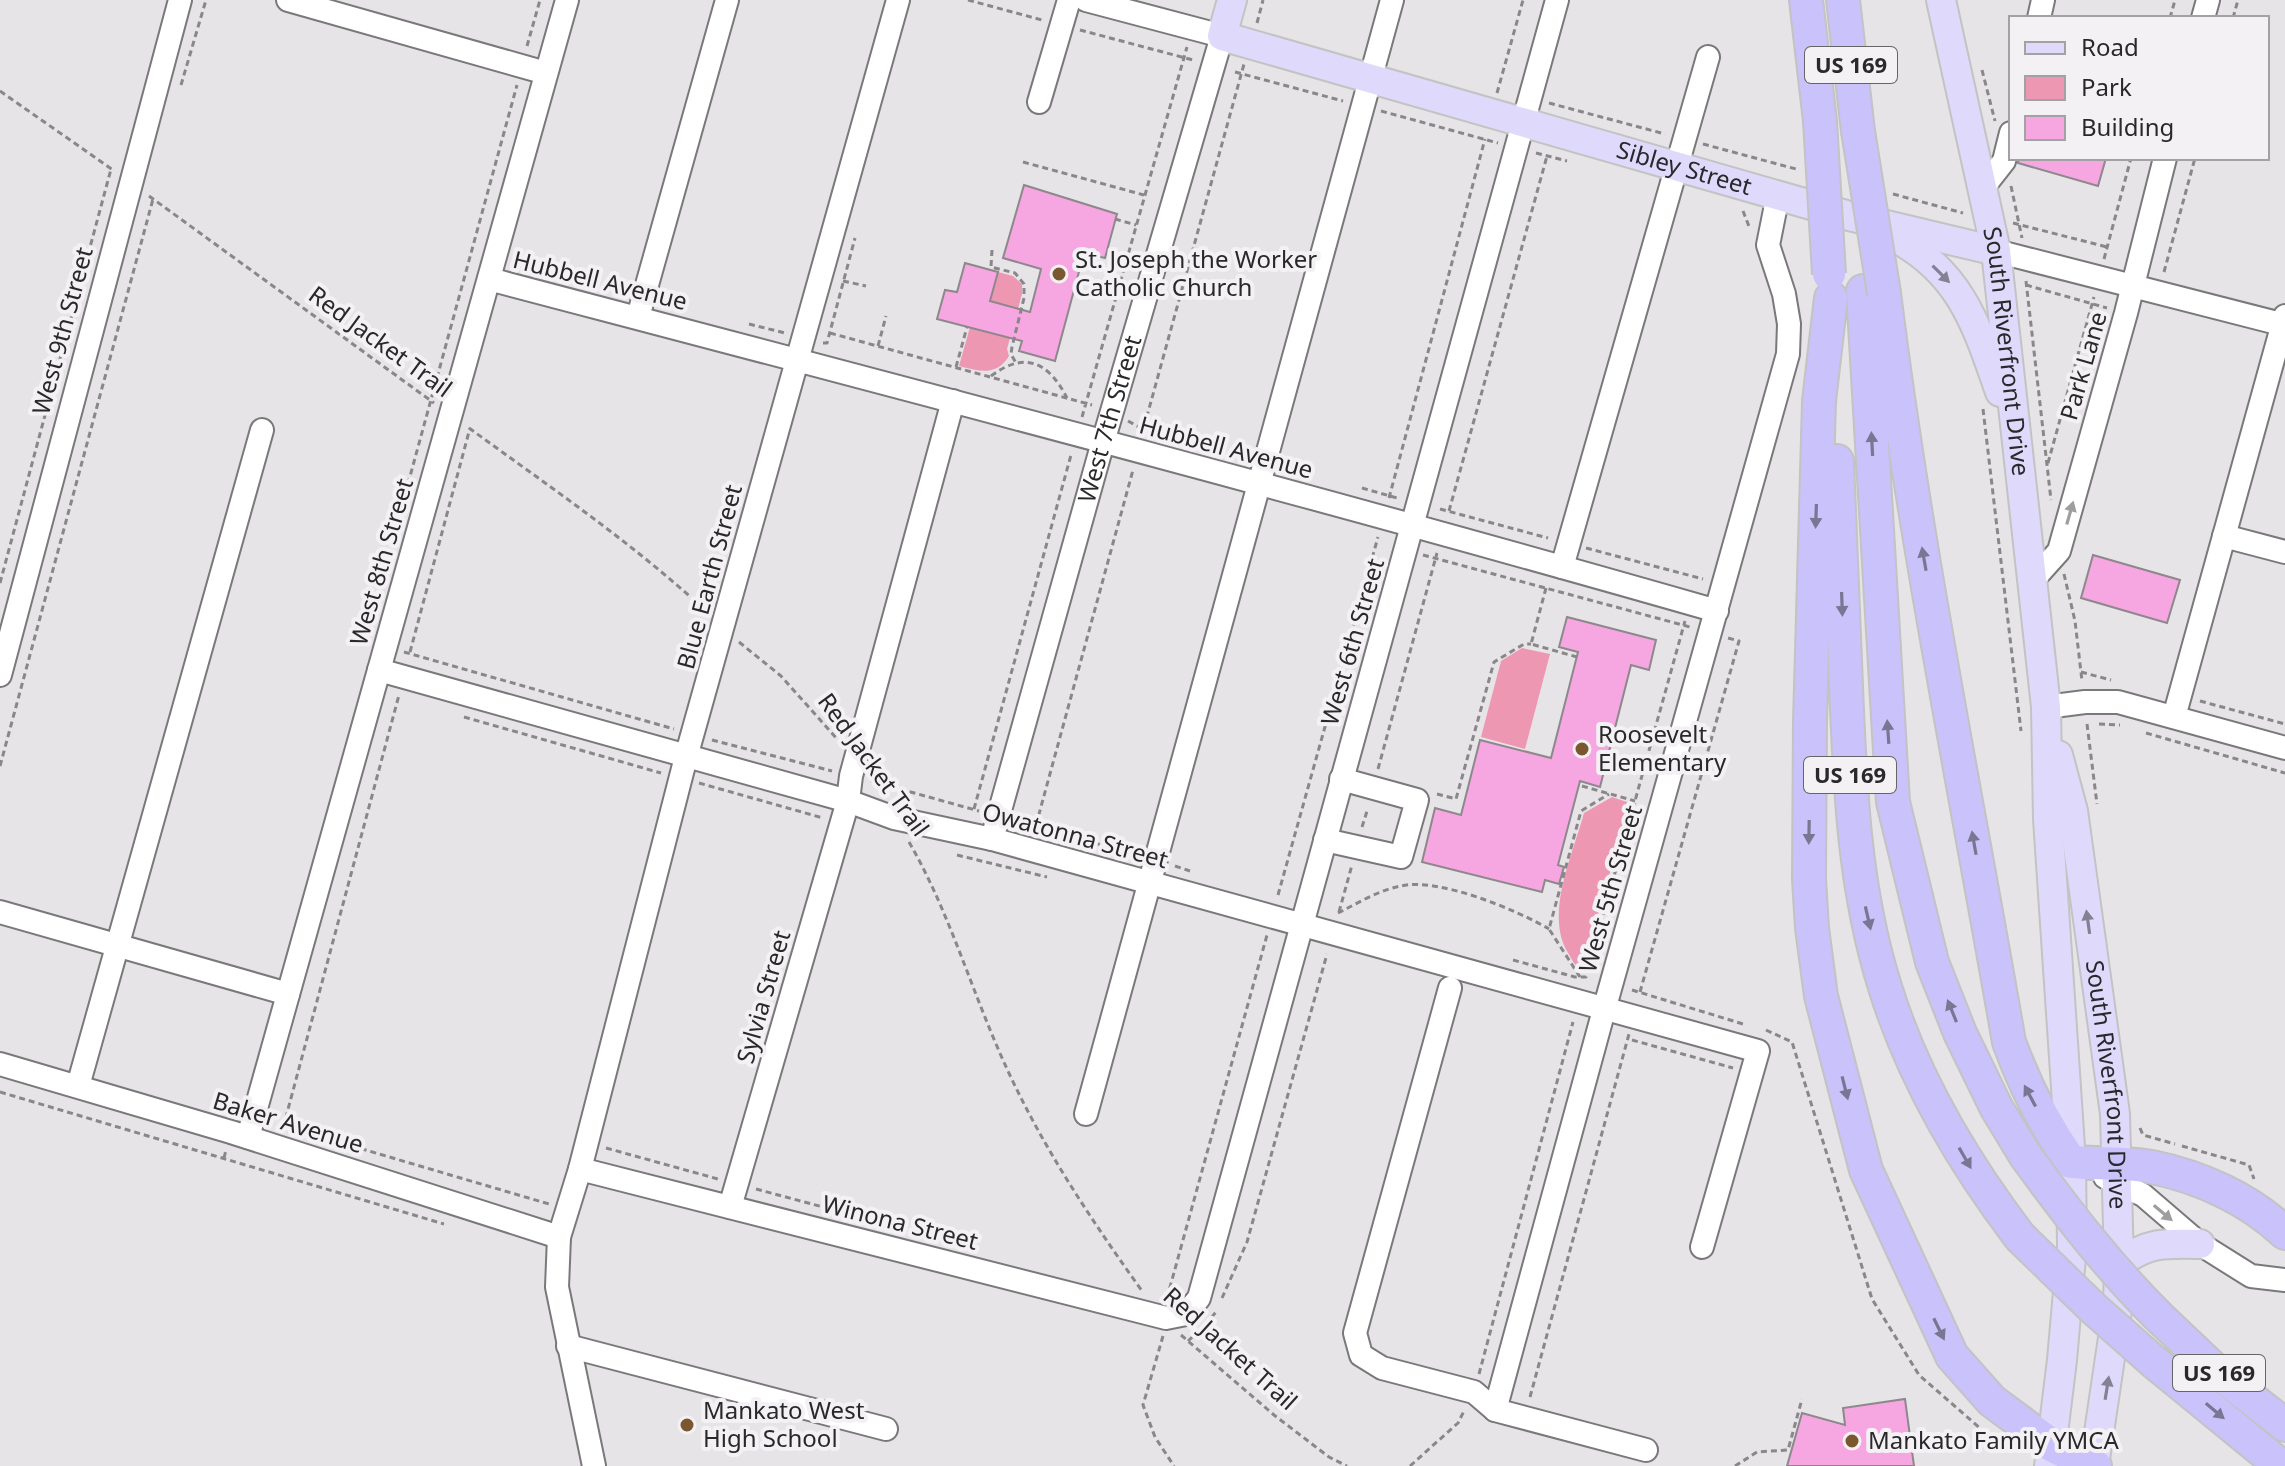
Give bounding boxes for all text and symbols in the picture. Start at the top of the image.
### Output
legend [2009,16,2269,160]
text: Road [2081,30,2139,63]
road number: US 169 [1805,47,1897,83]
text: Park [2081,70,2132,103]
text: Building [2081,110,2174,143]
street label: Sibley Street [1613,132,1756,202]
street label: South Riverfront Drive [1976,223,2039,478]
street label: Hubbell Avenue [510,242,691,317]
place label: St. Joseph the Worker Catholic Church [1075,242,1317,303]
street label: West 9th Street [23,243,100,418]
one-way arrow [1932,264,1950,283]
marker: St. Joseph the Worker Catholic Church [1050,265,1068,283]
street label: Red Jacket Trail [303,278,459,404]
street label: Park Lane [2051,308,2114,424]
street label: West 7th Street [1069,331,1148,506]
street label: Hubbell Avenue [1136,408,1317,486]
one-way arrow [1865,431,1878,456]
street label: West 8th Street [341,474,420,649]
street label: Blue Earth Street [668,480,749,673]
one-way arrow [2064,500,2076,525]
one-way arrow [1809,504,1822,529]
one-way arrow [1917,547,1929,572]
street label: West 6th Street [1312,554,1391,729]
one-way arrow [1836,592,1849,617]
street label: Red Jacket Trail [811,686,937,842]
place label: Roosevelt Elementary [1598,717,1727,778]
one-way arrow [1882,719,1895,744]
marker: Roosevelt Elementary [1573,740,1591,758]
road number: US 169 [1804,757,1896,793]
street label: Owatonna Street [979,794,1172,875]
street label: West 5th Street [1570,801,1649,976]
one-way arrow [1803,820,1815,845]
one-way arrow [1968,830,1980,855]
one-way arrow [1862,906,1874,931]
one-way arrow [2081,909,2094,934]
street label: Sylvia Street [728,926,797,1067]
street label: South Riverfront Drive [2079,958,2136,1210]
one-way arrow [1945,999,1958,1023]
one-way arrow [1839,1075,1851,1100]
street label: Baker Avenue [209,1083,368,1160]
one-way arrow [2024,1084,2037,1107]
one-way arrow [1958,1147,1972,1169]
street label: Winona Street [819,1186,982,1257]
one-way arrow [2154,1203,2173,1221]
street label: Red Jacket Trail [1157,1279,1305,1417]
one-way arrow [1932,1318,1946,1341]
road number: US 169 [2173,1355,2265,1391]
one-way arrow [2101,1376,2114,1401]
place label: Mankato West High School [703,1393,865,1454]
one-way arrow [2204,1402,2224,1419]
marker: Mankato West High School [678,1416,696,1434]
place label: Mankato Family YMCA [1868,1423,2120,1456]
marker: Mankato Family YMCA [1843,1432,1861,1450]

